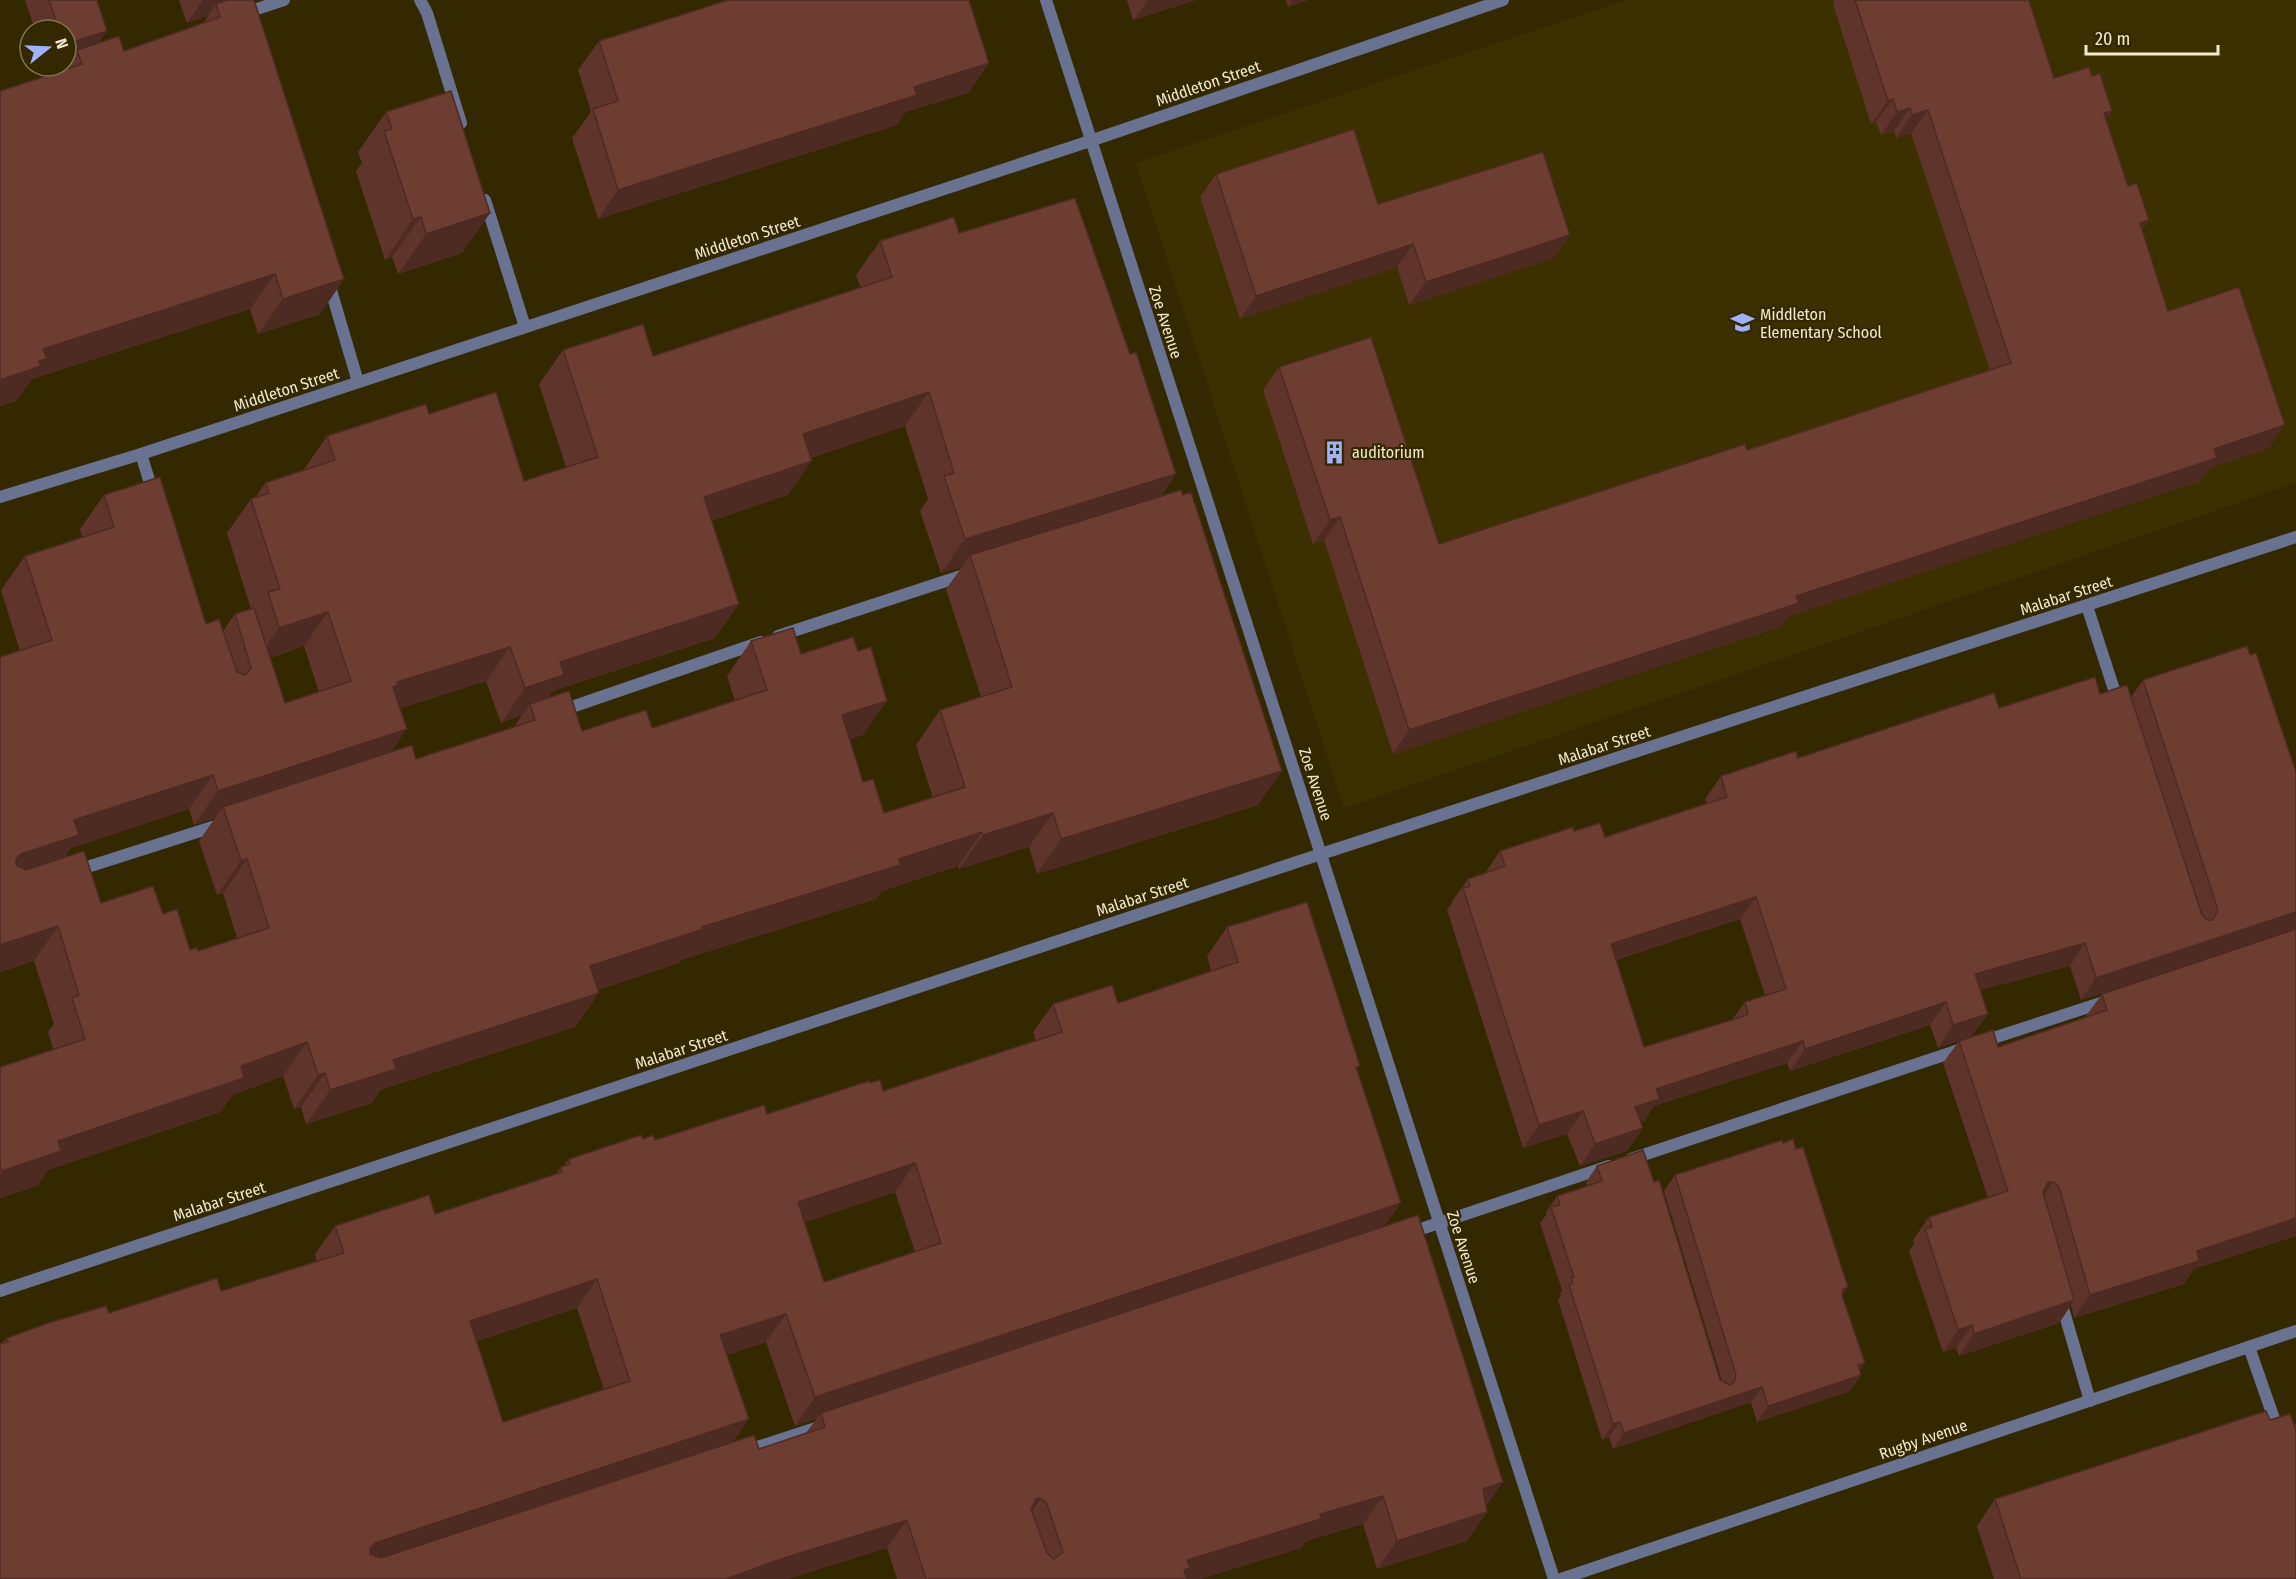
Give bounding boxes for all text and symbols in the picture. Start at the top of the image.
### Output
north arrow [18,18,78,78]
scale bar [2086,18,2218,56]
text: 20 m [2095,28,2130,50]
text: N [51,36,72,51]
street label: Middleton Street [1153,56,1264,110]
street label: Middleton Street [692,211,803,263]
street label: Zoe Avenue [1145,283,1186,361]
place label: Middleton Elementary School [1760,305,1882,342]
school or university icon: Middleton Elementary School [1729,310,1755,336]
street label: Middleton Street [231,363,342,415]
building icon: auditorium [1321,439,1347,465]
place label: auditorium [1352,443,1425,462]
street label: Malabar Street [2018,571,2115,619]
street label: Malabar Street [1556,721,1653,769]
street label: Zoe Avenue [1295,745,1336,823]
street label: Malabar Street [1094,872,1191,920]
street label: Malabar Street [633,1025,730,1073]
street label: Malabar Street [171,1177,268,1225]
street label: Zoe Avenue [1443,1208,1484,1286]
street label: Rugby Avenue [1877,1415,1970,1463]

